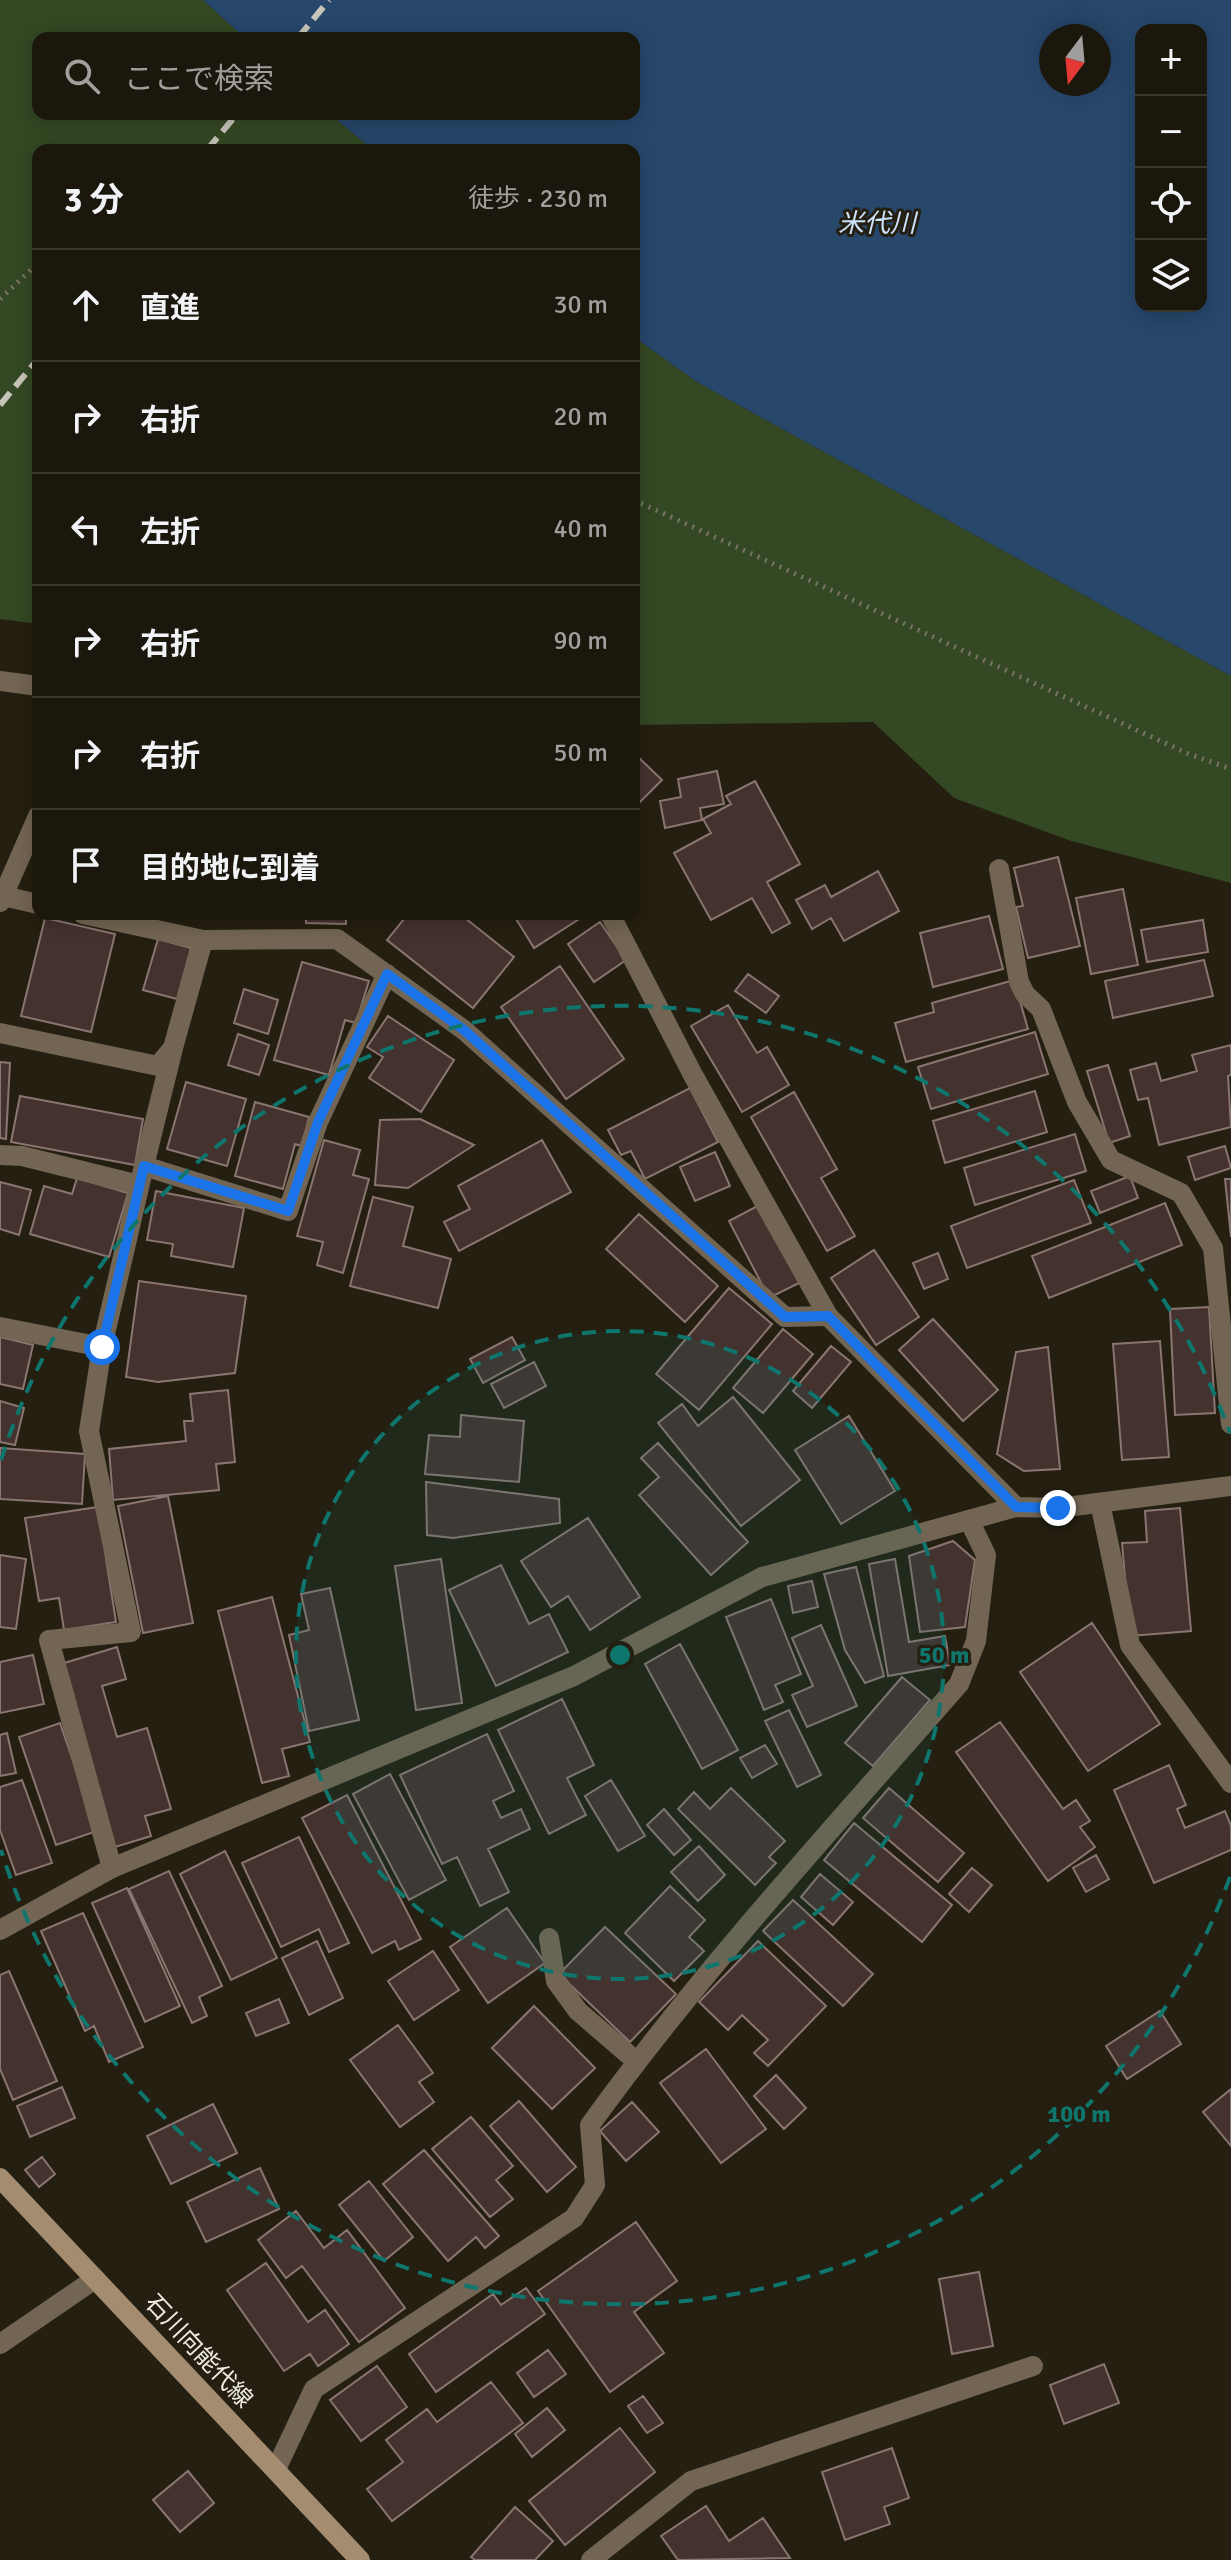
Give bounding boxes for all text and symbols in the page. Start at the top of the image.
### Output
north arrow [1039,24,1111,96]
map controls [1135,24,1207,312]
button: + [1135,24,1207,96]
search box [32,32,640,120]
icon: search [60,54,104,98]
text: ここで検索 [124,61,274,98]
button: − [1135,96,1207,168]
button: locate [1135,168,1207,240]
text: 3 分 [64,179,124,221]
text: 徒歩 · 230 m [468,183,608,215]
water label: 米代川 [838,208,919,240]
button: layers [1135,240,1207,312]
icon: ahead [64,283,108,327]
text: 30 m [553,289,608,321]
text: 直進 [140,290,200,327]
icon: right [64,395,108,439]
text: 20 m [553,401,608,433]
text: 右折 [140,402,200,439]
icon: left [64,507,108,551]
text: 40 m [553,513,608,545]
text: 左折 [140,514,200,551]
icon: right [64,619,108,663]
text: 90 m [553,625,608,657]
text: 右折 [140,626,200,663]
icon: right [64,731,108,775]
text: 50 m [553,737,608,769]
text: 右折 [140,738,200,775]
icon: arrive [64,843,108,887]
text: 目的地に到着 [140,850,320,887]
route start [84,1329,120,1365]
route end [1040,1490,1076,1526]
text: 50 m [919,1640,969,1670]
centre of rings [606,1641,634,1669]
text: 100 m [1047,2099,1111,2129]
street label: 石川向能代線 [139,2288,259,2414]

